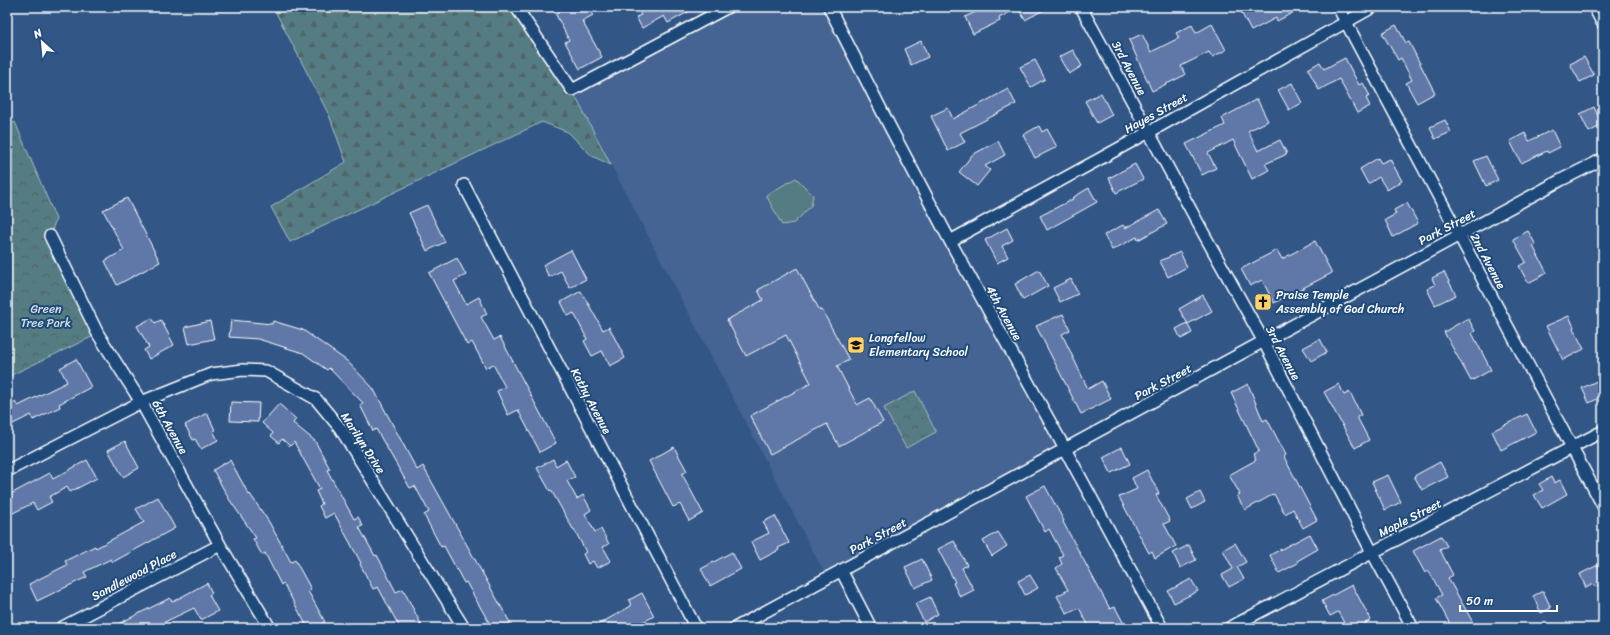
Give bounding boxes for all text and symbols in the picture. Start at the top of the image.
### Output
north arrow [22,22,62,62]
text: N [29,23,46,44]
street label: 3rd Avenue [1105,37,1153,100]
street label: Hayes Street [1120,86,1192,140]
street label: Park Street [1414,203,1480,251]
street label: 2nd Avenue [1464,229,1512,293]
street label: 4th Avenue [980,281,1028,345]
place label: Praise Temple Assembly of God Church [1275,284,1404,320]
church icon: Praise Temple Assembly of God Church [1253,292,1273,312]
park label: Green Tree Park [21,298,71,334]
street label: 3rd Avenue [1259,322,1307,385]
place label: Longfellow Elementary School [869,327,969,363]
school or university icon: Longfellow Elementary School [846,335,866,355]
street label: Park Street [1130,358,1196,406]
street label: Kathy Avenue [564,364,618,438]
street label: 6th Avenue [146,396,194,459]
street label: Marilyn Drive [335,408,391,478]
street label: Maple Street [1374,492,1446,544]
street label: Park Street [845,512,911,560]
street label: Sandlewood Place [87,543,181,607]
scale bar [1460,587,1557,613]
text: 50 m [1466,590,1493,612]

